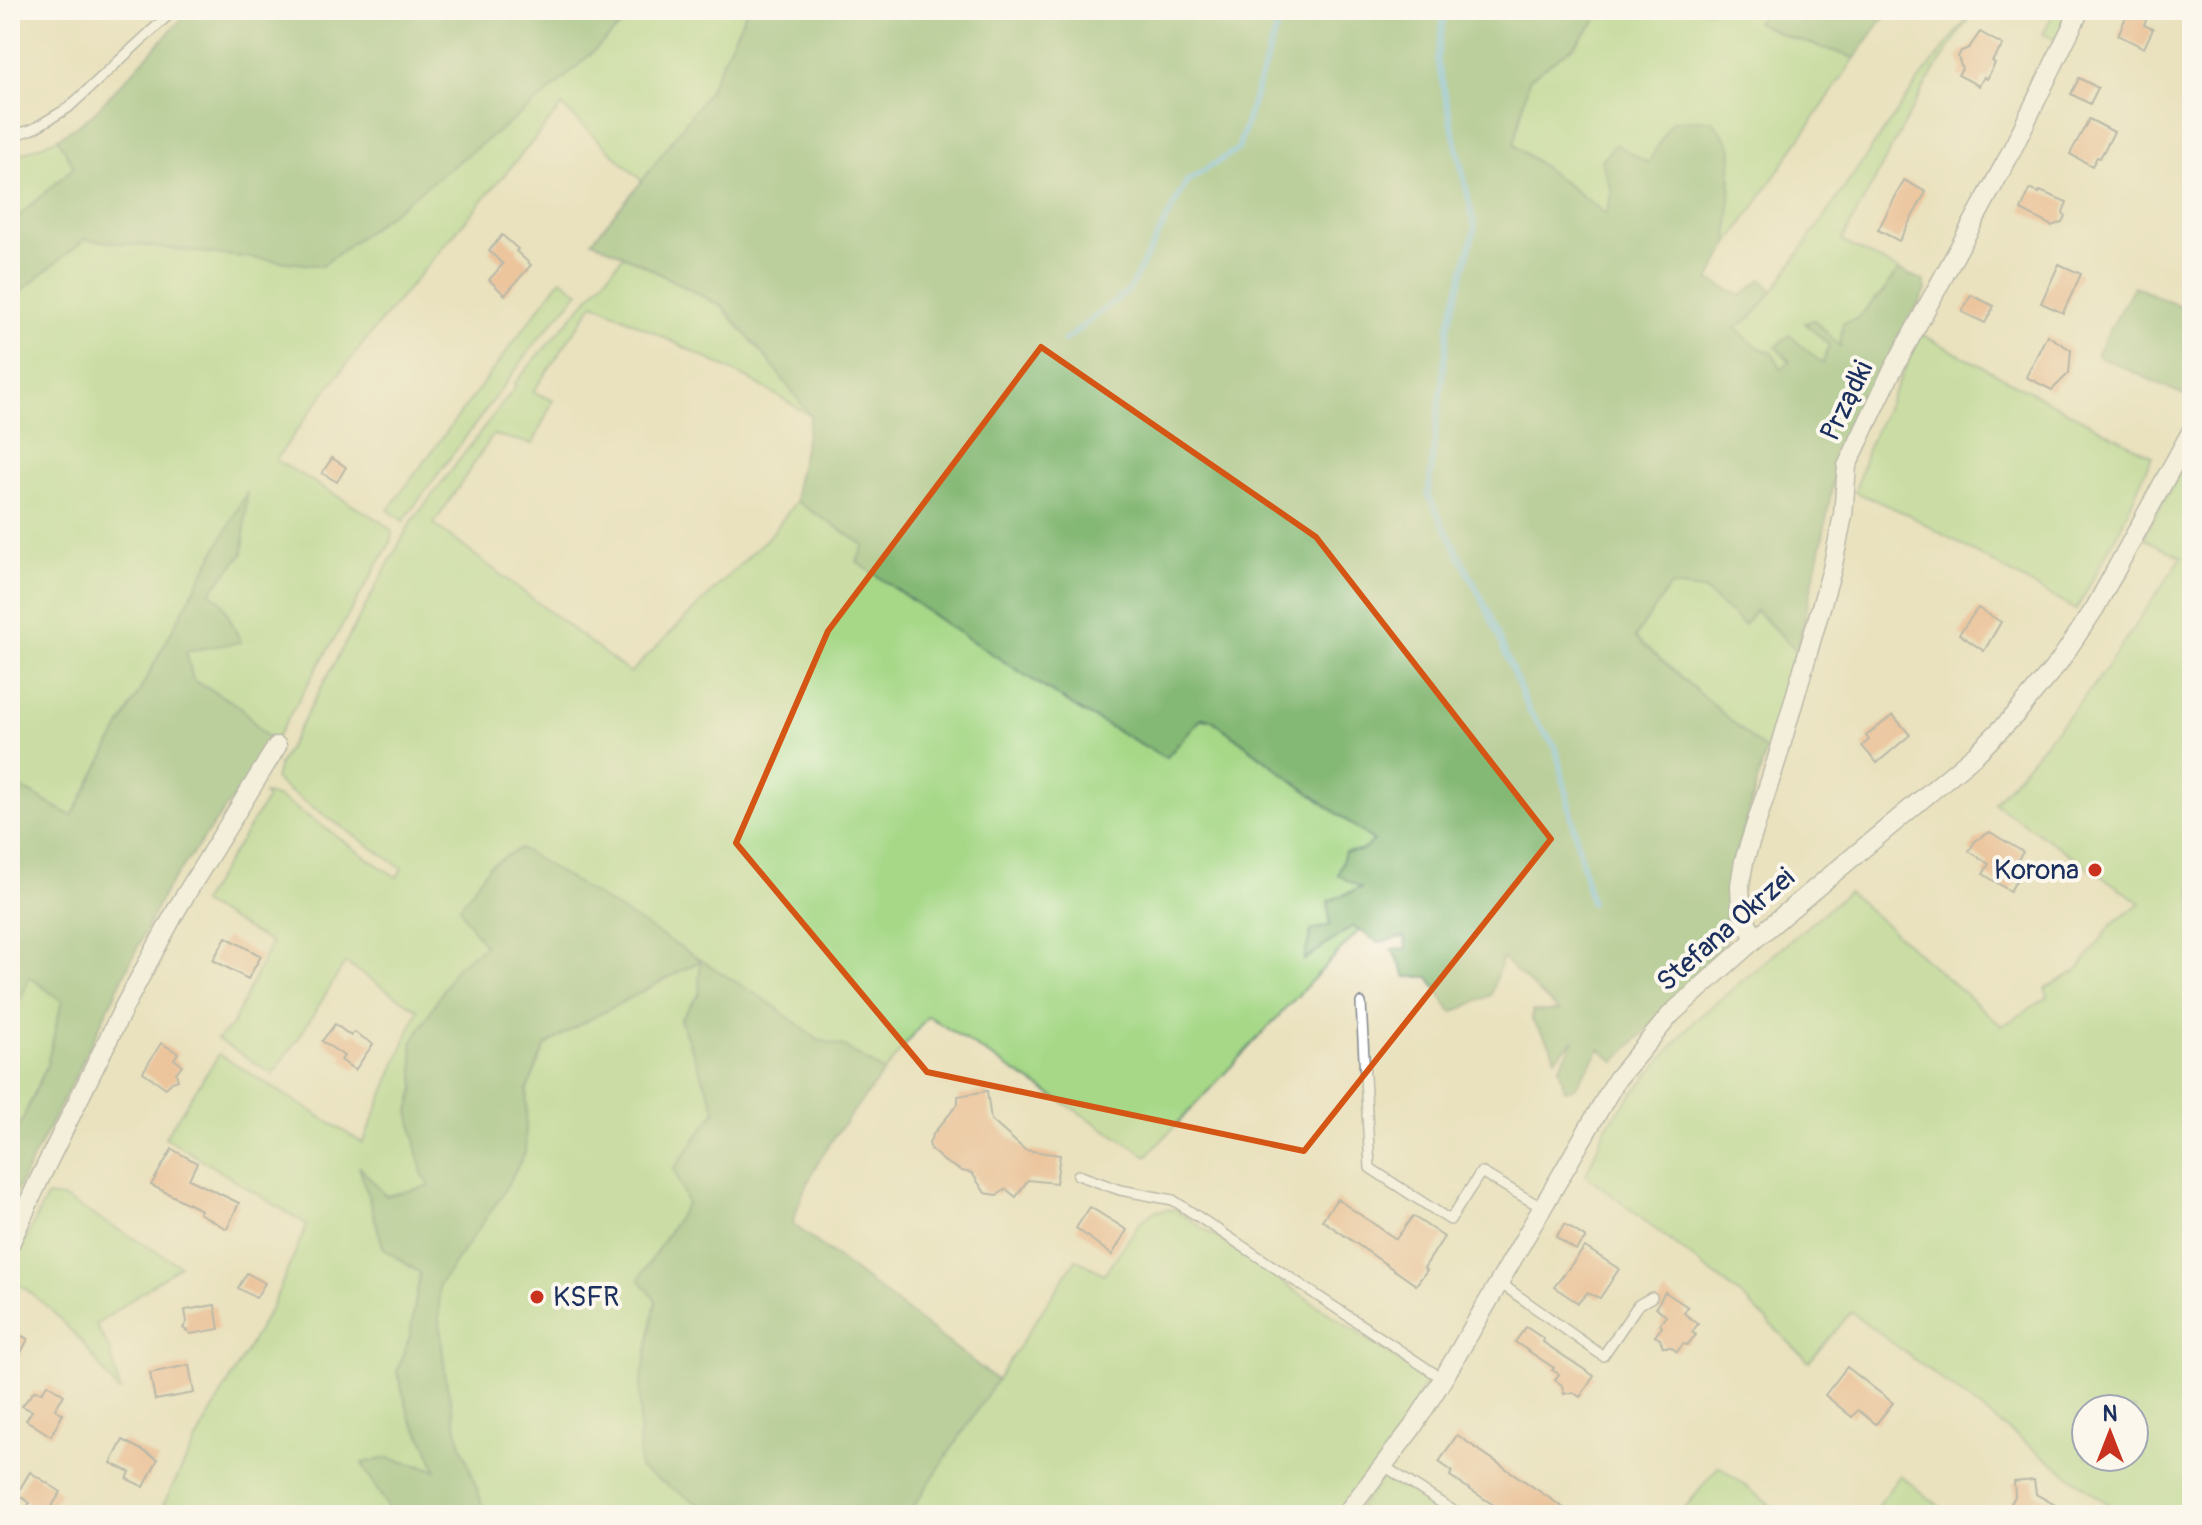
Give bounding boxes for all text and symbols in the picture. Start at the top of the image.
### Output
street label: Prządki [1813,355,1881,447]
place label: Korona [1994,853,2079,888]
street label: Stefana Okrzei [1650,860,1802,1000]
marker: Korona [2086,861,2104,879]
place label: KSFR [553,1280,619,1315]
marker: KSFR [528,1288,546,1306]
north arrow [2070,1393,2150,1473]
text: N [2103,1400,2118,1428]

